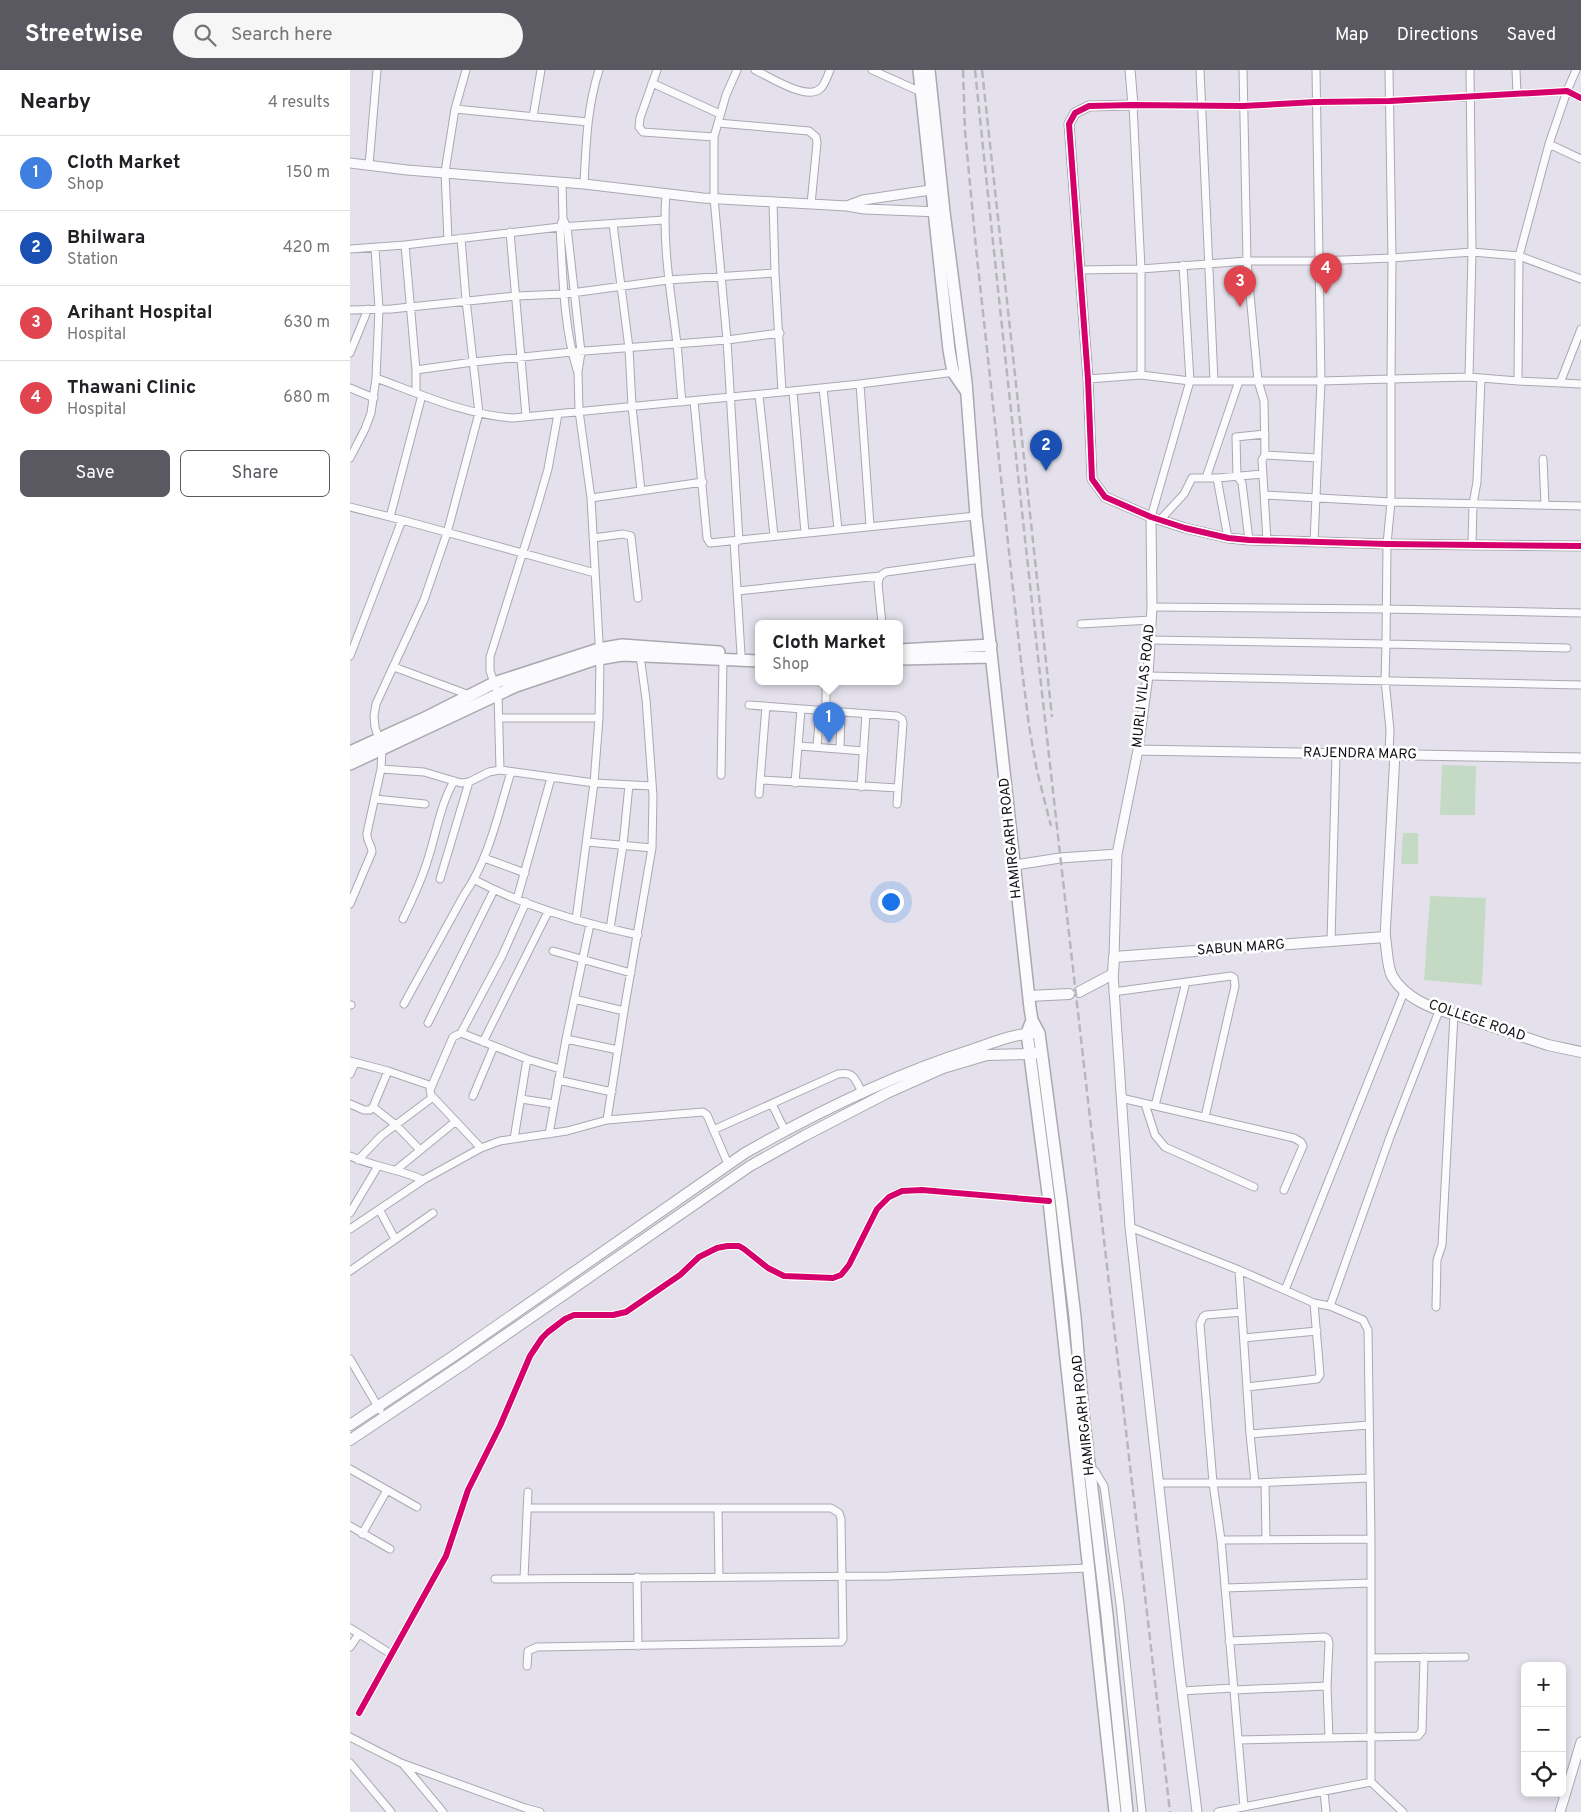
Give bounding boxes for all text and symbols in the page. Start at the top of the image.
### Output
search box [173,13,523,58]
text: Streetwise [25,20,143,50]
icon: search [191,21,219,49]
text: Search here [231,23,333,47]
text: Map [1335,24,1369,47]
text: Directions [1397,24,1479,47]
text: Saved [1507,24,1556,47]
text: Nearby [20,89,91,116]
text: 4 results [268,93,330,113]
text: Cloth Market [67,151,180,175]
text: 1 [33,163,39,183]
text: 150 m [287,163,330,183]
text: Shop [67,175,104,195]
text: Bhilwara [67,226,145,250]
text: 2 [31,238,41,258]
text: 420 m [283,238,330,258]
text: Station [67,250,118,270]
pin: 4 [1310,253,1342,294]
pin: 3 [1224,266,1256,307]
text: Arihant Hospital [67,301,212,325]
text: 3 [31,313,41,333]
text: 630 m [283,313,330,333]
text: Hospital [67,325,126,345]
text: Thawani Clinic [67,376,196,400]
text: 4 [31,388,41,408]
text: 680 m [283,388,330,408]
text: Hospital [67,400,126,420]
pin: 2 [1030,430,1062,471]
button: Save [20,450,170,497]
button: Share [180,450,330,497]
popup [755,620,903,685]
street label: MURLI VILAS ROAD [1129,623,1159,749]
text: Cloth Market [772,631,886,655]
text: Shop [772,655,809,675]
pin: 1 [813,702,845,743]
street label: RAJENDRA MARG [1303,745,1417,763]
street label: HAMIRGARH ROAD [996,777,1026,899]
your location [878,889,904,915]
street label: SABUN MARG [1196,936,1286,960]
street label: COLLEGE ROAD [1426,996,1528,1046]
street label: HAMIRGARH ROAD [1069,1354,1099,1476]
map controls [1521,1662,1566,1797]
button: + [1521,1662,1566,1707]
button: − [1521,1707,1566,1752]
button: locate [1521,1752,1566,1797]

